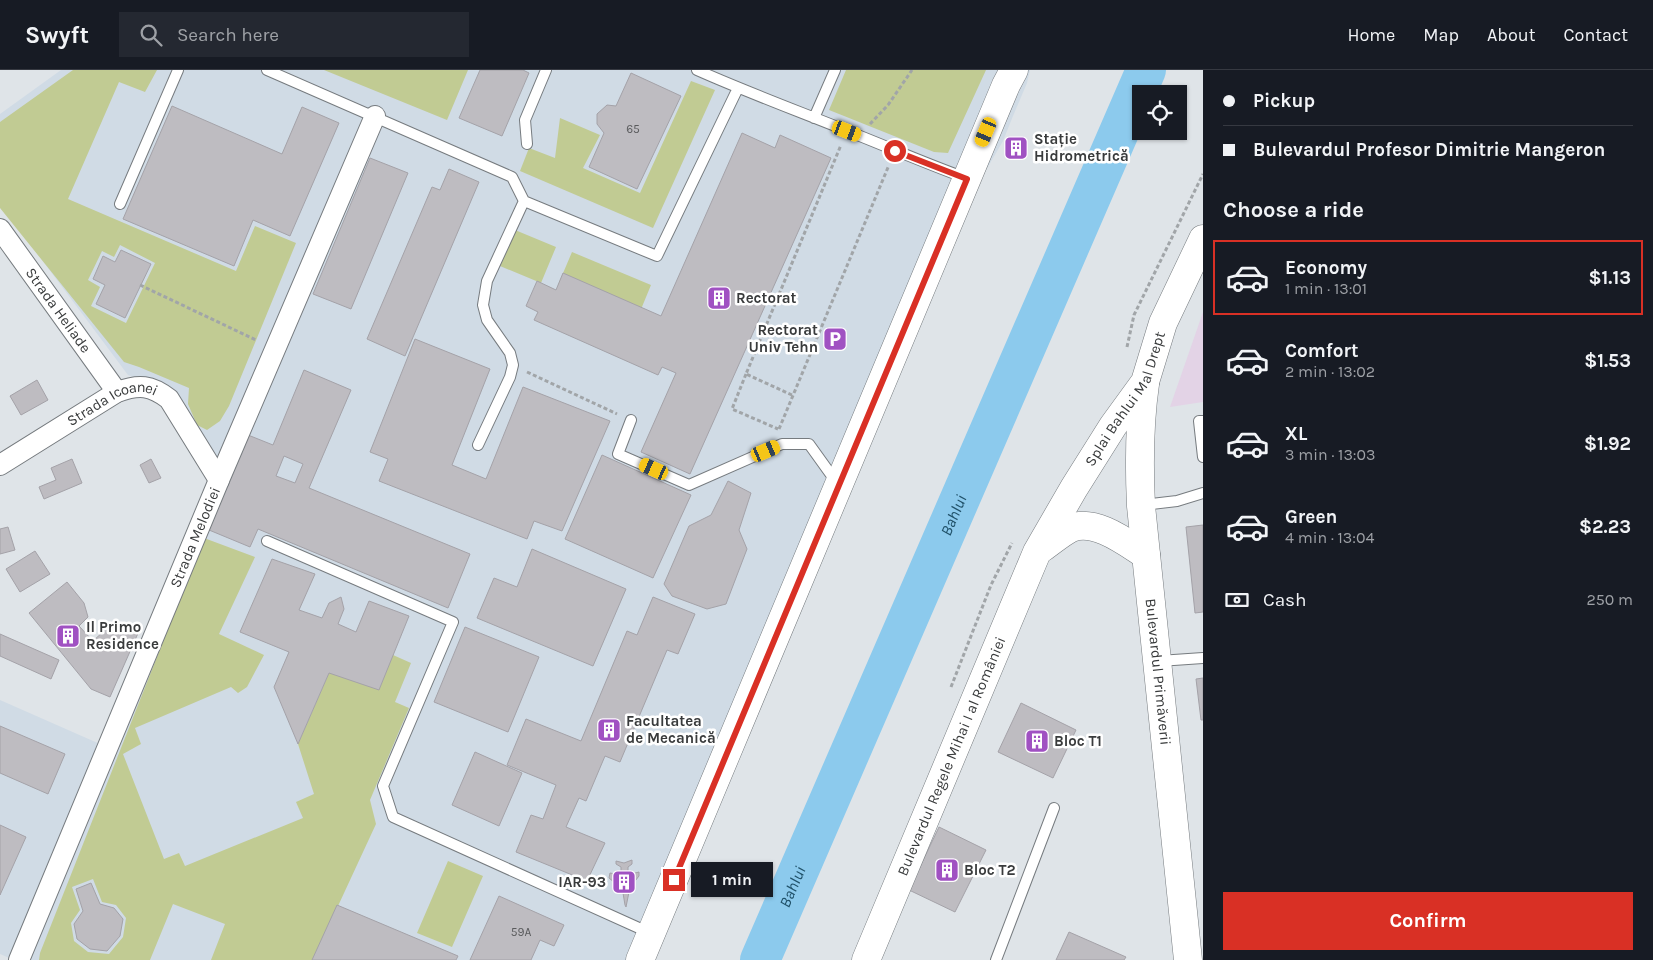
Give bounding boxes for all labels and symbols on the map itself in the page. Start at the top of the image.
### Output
car [973,115,998,149]
car [830,119,863,143]
house number: 65 [626,122,640,136]
place label: Stație Hidrometrică [1034,130,1129,165]
building icon: Stație Hidrometrică [1003,135,1029,161]
route start [884,140,906,162]
street label: Strada Heliade [22,264,95,356]
building icon: Rectorat [706,285,732,311]
place label: Rectorat [736,289,797,307]
place label: Rectorat Univ Tehn [748,321,818,356]
parking icon: Rectorat Univ Tehn [822,326,848,352]
street label: Splai Bahlui Mal Drept [1081,329,1169,470]
street label: Strada Icoanei [64,378,161,430]
car [749,438,782,464]
car [637,456,670,482]
street label: Strada Melodiei [166,484,224,590]
water label: Bahlui [936,492,970,538]
street label: Bulevardul Primăverii [1142,598,1175,746]
place label: Il Primo Residence [86,618,159,653]
building icon: Il Primo Residence [55,623,81,649]
street label: Bulevardul Regele Mihai I al României [893,634,1010,878]
place label: Facultatea de Mecanică [626,712,716,747]
building icon: Facultatea de Mecanică [596,717,622,743]
building icon: Bloc T1 [1024,728,1050,754]
place label: Bloc T1 [1054,732,1102,750]
building icon: Bloc T2 [934,857,960,883]
place label: Bloc T2 [964,861,1016,879]
callout: 1 min [692,862,774,898]
water label: Bahlui [775,863,809,910]
building icon: IAR-93 [611,869,637,895]
route end [663,869,685,891]
place label: IAR-93 [558,873,606,891]
house number: 59A [511,925,531,939]

